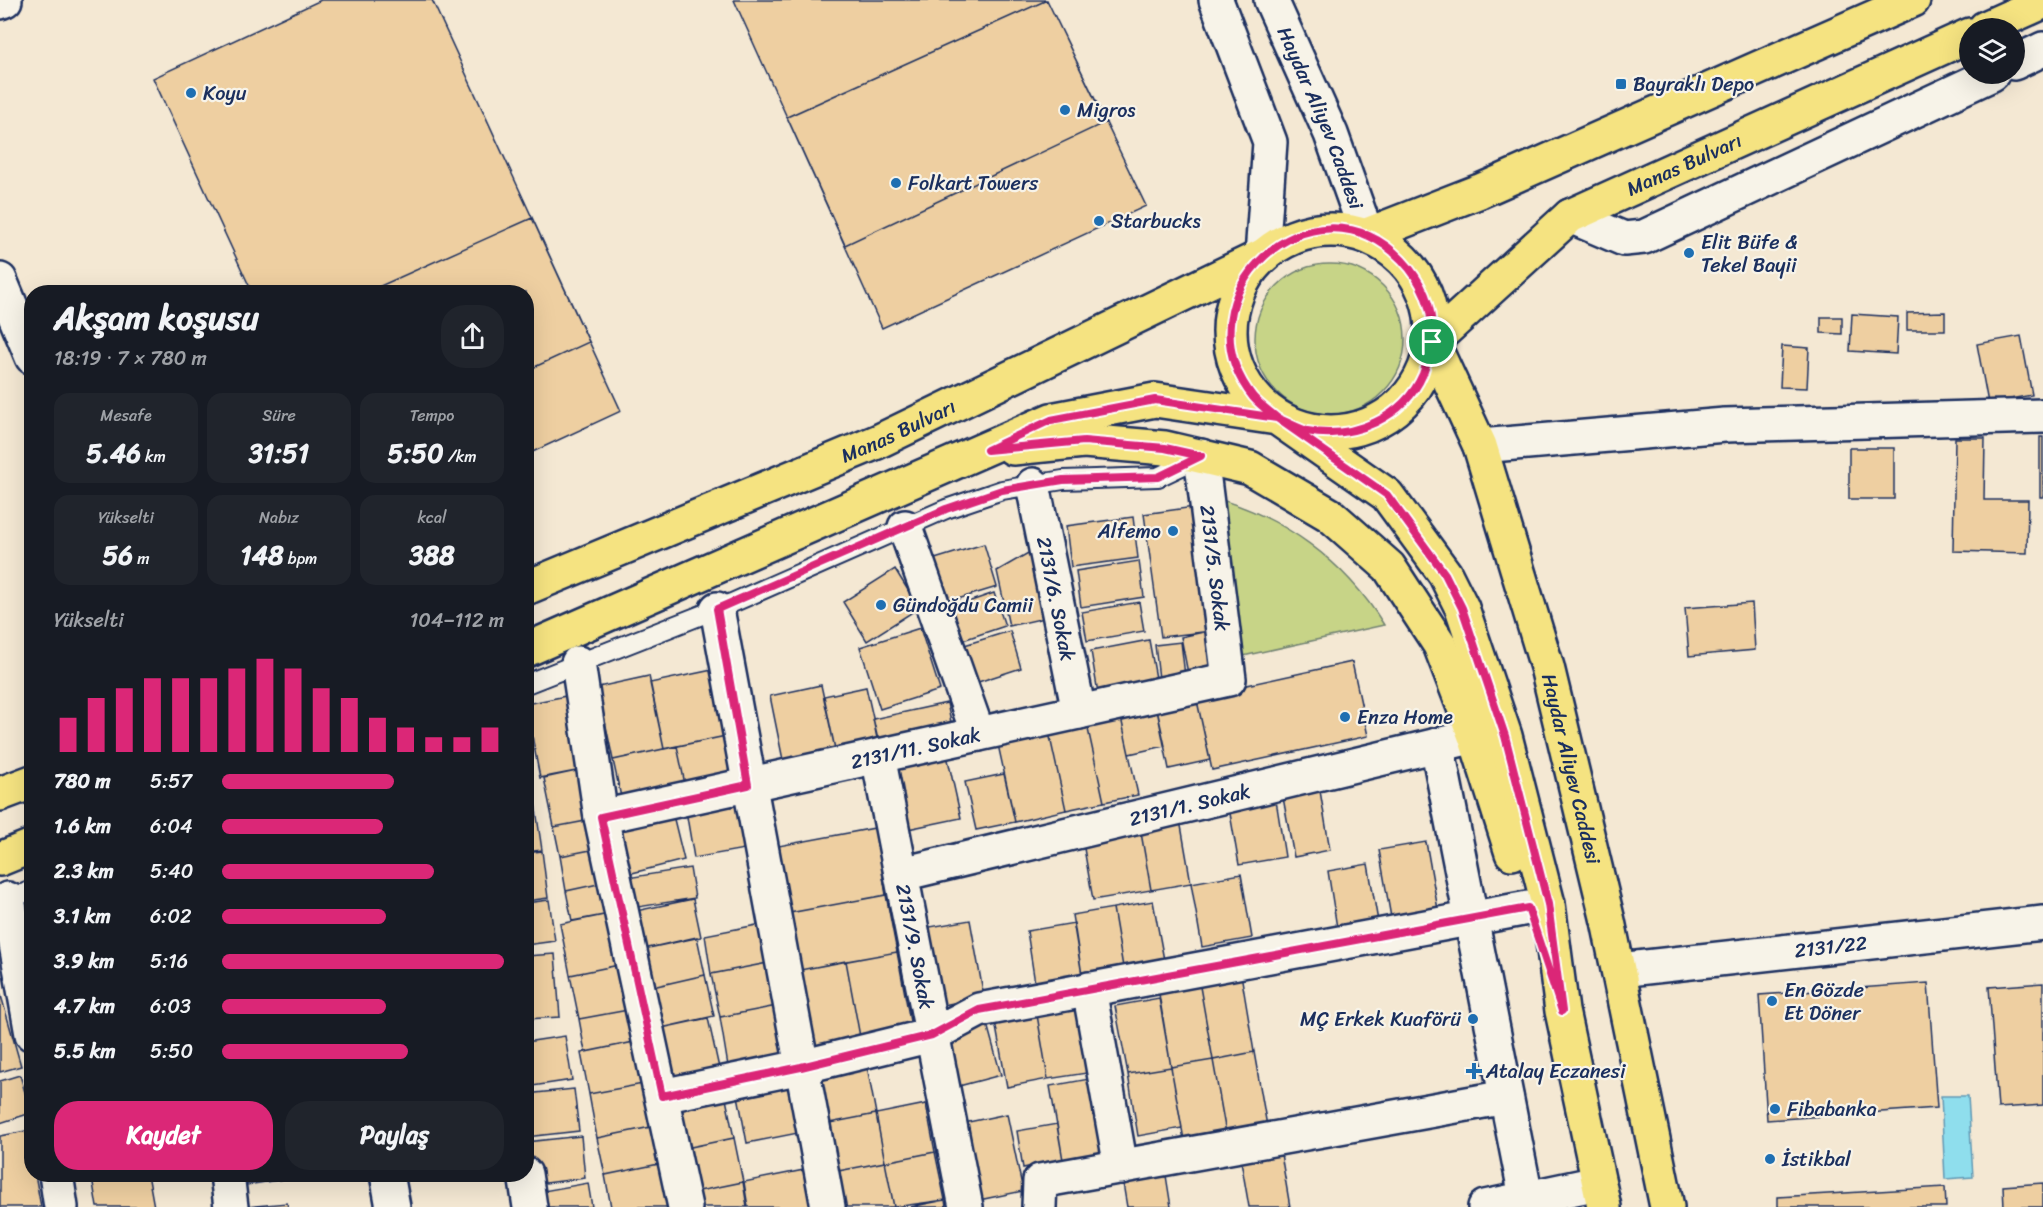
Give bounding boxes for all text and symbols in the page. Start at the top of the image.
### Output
map controls [1959,18,2025,84]
button: layers [1959,18,2025,84]
street label: Haydar Aliyev Caddesi [1267,21,1374,216]
place label: Bayraklı Depo [1633,67,1754,102]
place label: Koyu [203,76,247,111]
marker: Bayraklı Depo [1614,77,1628,91]
marker: Koyu [184,86,198,100]
place label: Migros [1077,93,1136,128]
marker: Migros [1058,103,1072,117]
street label: Manas Bulvarı [1621,123,1748,206]
place label: Folkart Towers [908,166,1039,201]
marker: Folkart Towers [889,176,903,190]
place label: Starbucks [1111,204,1202,239]
marker: Starbucks [1092,214,1106,228]
place label: Elit Büfe & Tekel Bayii [1701,225,1798,283]
marker: Elit Büfe & Tekel Bayii [1682,246,1696,260]
text: Akşam koşusu [54,289,259,347]
button: share [441,305,504,368]
pin [1406,316,1457,367]
icon: arrive [1415,325,1448,358]
text: 18:19 · 7 × 780 m [54,341,207,376]
street label: Manas Bulvarı [835,389,962,473]
text: Mesafe [100,401,152,430]
text: Süre [262,401,296,430]
text: Tempo [410,401,454,430]
text: 5.46 [86,430,141,476]
text: 31:51 [249,430,309,476]
text: 5:50 [388,430,444,476]
text: km [141,442,166,471]
text: /km [444,442,476,471]
text: Yükselti [98,503,154,532]
text: Nabız [259,503,299,532]
text: kcal [417,503,447,532]
street label: 2131/5. Sokak [1189,503,1240,634]
place label: Alfemo [1097,514,1161,549]
marker: Alfemo [1166,524,1180,538]
text: 56 [102,532,133,578]
text: 148 [241,532,284,578]
text: 388 [409,532,455,578]
street label: 2131/6. Sokak [1026,533,1085,665]
text: m [133,544,150,573]
text: bpm [284,544,317,573]
place label: Gündoğdu Camii [893,588,1035,623]
marker: Gündoğdu Camii [874,598,888,612]
text: Yükselti [54,603,124,638]
text: 104–112 m [410,603,504,638]
street label: Haydar Aliyev Caddesi [1531,670,1611,869]
place label: Enza Home [1357,700,1453,735]
marker: Enza Home [1338,710,1352,724]
street label: 2131/11. Sokak [847,717,984,780]
text: 780 m [54,764,111,799]
text: 5:57 [150,764,192,799]
street label: 2131/1. Sokak [1126,774,1254,837]
text: 1.6 km [54,809,111,844]
text: 6:04 [150,809,193,844]
text: 2.3 km [54,854,114,889]
text: 5:40 [150,854,193,889]
street label: 2131/9. Sokak [885,881,944,1013]
text: 3.1 km [54,899,111,934]
text: 6:02 [150,899,192,934]
street label: 2131/22 [1793,926,1869,968]
text: 3.9 km [54,944,114,979]
text: 5:16 [150,944,188,979]
place label: En Gözde Et Döner [1784,973,1864,1031]
text: 4.7 km [54,989,115,1024]
text: 6:03 [150,989,191,1024]
marker: En Gözde Et Döner [1765,994,1779,1008]
place label: MÇ Erkek Kuaförü [1300,1002,1461,1037]
marker: MÇ Erkek Kuaförü [1466,1012,1480,1026]
text: 5.5 km [54,1034,116,1069]
text: 5:50 [150,1034,193,1069]
place label: Atalay Eczanesi [1485,1054,1627,1089]
marker: Atalay Eczanesi [1467,1064,1481,1078]
place label: Fibabanka [1787,1092,1877,1127]
button: Kaydet [54,1101,273,1170]
button: Paylaş [285,1101,504,1170]
marker: Fibabanka [1768,1102,1782,1116]
place label: İstikbal [1781,1142,1852,1177]
marker: İstikbal [1763,1152,1777,1166]

